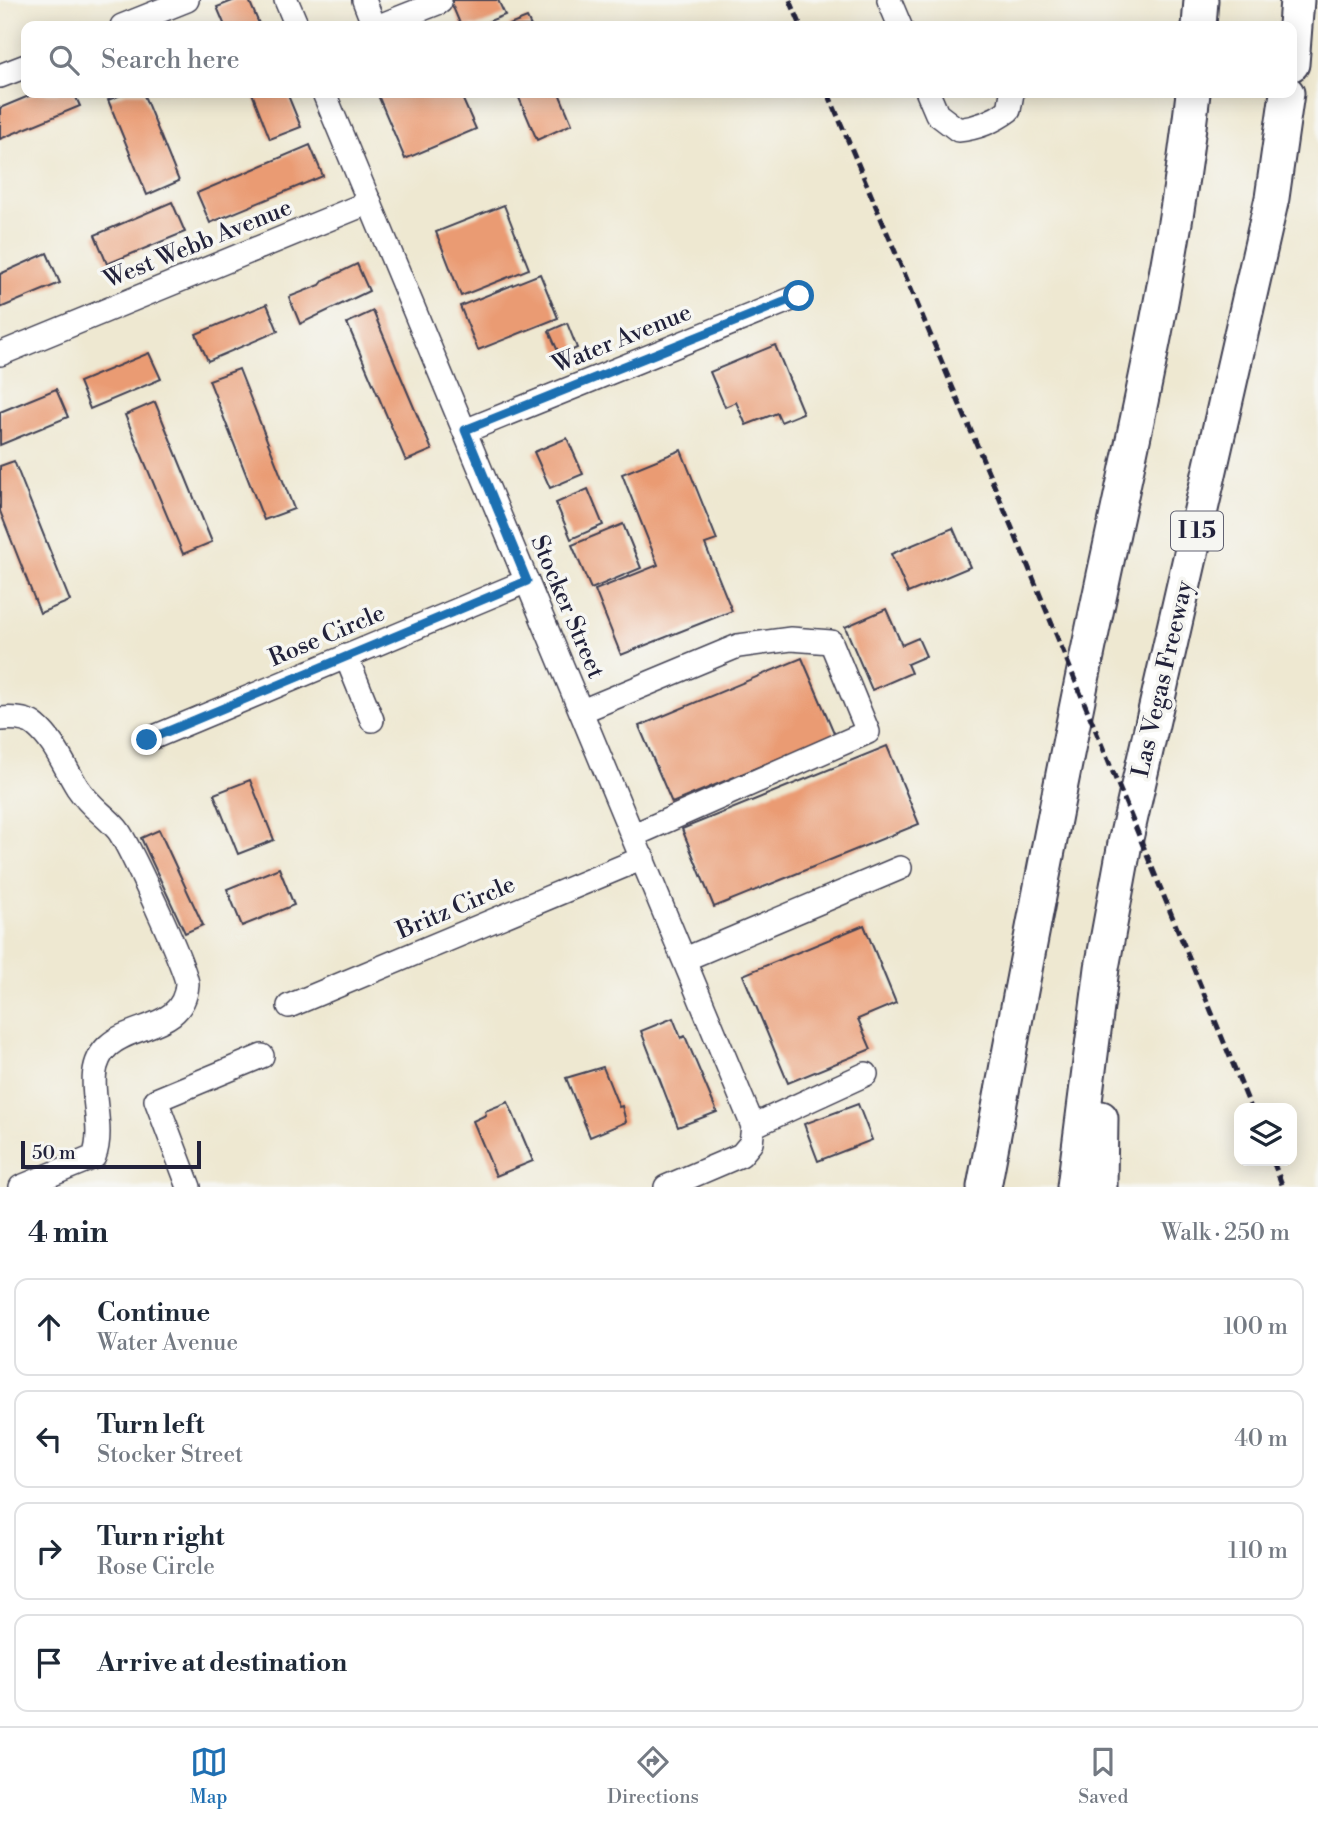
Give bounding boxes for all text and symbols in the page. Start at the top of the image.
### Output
search box [21,21,1297,98]
icon: search [45,41,83,79]
text: Search here [101,44,240,76]
street label: West Webb Avenue [99,193,296,296]
route start [783,280,814,311]
street label: Water Avenue [547,298,696,381]
road number: I 15 [1171,512,1223,551]
street label: Stocker Street [523,531,611,684]
street label: Las Vegas Freeway [1126,577,1200,780]
street label: Rose Circle [264,598,390,674]
route end [131,724,162,755]
street label: Britz Circle [391,870,520,947]
map controls [1234,1103,1297,1166]
button: layers [1234,1103,1297,1166]
scale bar [21,1138,201,1170]
text: 50 m [32,1141,76,1165]
text: 4 min [28,1214,108,1252]
text: Walk · 250 m [1161,1219,1290,1247]
text: Continue [97,1297,210,1329]
icon: ahead [30,1308,68,1346]
text: 100 m [1223,1313,1288,1341]
text: Water Avenue [97,1329,238,1357]
text: Turn left [97,1409,205,1441]
icon: left [30,1420,68,1458]
text: 40 m [1234,1425,1288,1453]
text: Stocker Street [97,1441,243,1469]
text: Turn right [97,1521,225,1553]
icon: right [30,1532,68,1570]
text: 110 m [1228,1537,1288,1565]
text: Rose Circle [97,1553,215,1581]
icon: arrive [30,1644,68,1682]
text: Arrive at destination [97,1647,347,1679]
tab: Map [190,1743,228,1809]
tab: Directions [607,1743,699,1809]
tab: Saved [1078,1743,1128,1809]

